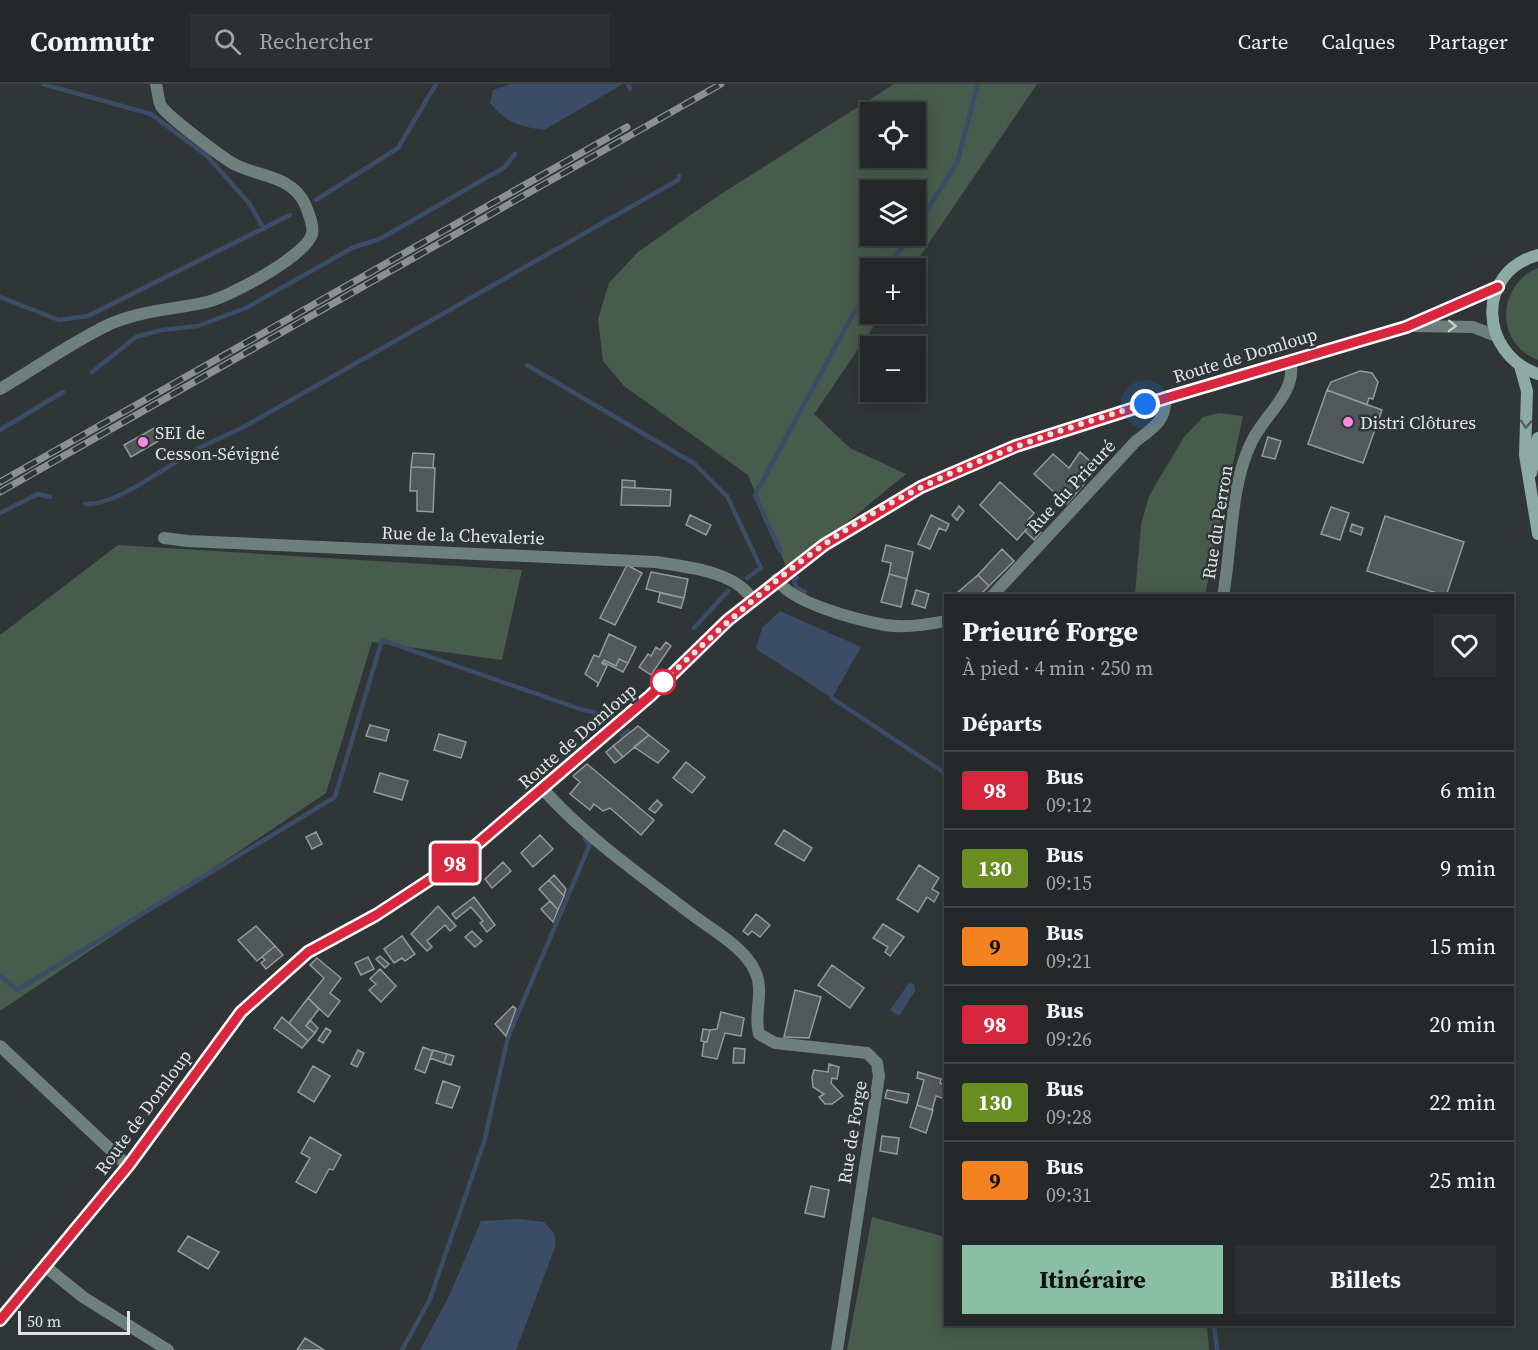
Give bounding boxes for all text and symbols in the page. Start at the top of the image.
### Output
search box [190,14,610,68]
text: Commutr [30,22,154,60]
icon: search [211,25,244,58]
text: Rechercher [259,26,373,56]
text: Carte [1238,27,1288,56]
text: Calques [1321,27,1395,56]
text: Partager [1428,27,1508,56]
map controls [860,102,926,402]
button: locate [860,102,926,168]
button: layers [860,180,926,246]
button: + [860,258,926,324]
one-way arrow [1447,319,1456,332]
street label: Route de Domloup [1170,321,1320,389]
button: − [860,336,926,402]
your location [1130,389,1160,419]
place label: Distri Clôtures [1360,410,1476,435]
marker: Distri Clôtures [1341,415,1355,429]
one-way arrow [1520,419,1533,428]
place label: SEI de Cesson-Sévigné [155,420,280,466]
street label: Rue du Prieuré [1021,434,1121,538]
marker: SEI de Cesson-Sévigné [136,435,150,449]
street label: Rue du Perron [1196,463,1238,581]
street label: Rue de la Chevalerie [381,520,545,550]
text: Prieuré Forge [962,612,1138,650]
button: heart [1433,614,1496,677]
text: À pied · 4 min · 250 m [962,654,1153,682]
unlabelled marker [650,669,676,695]
street label: Route de Domloup [512,678,642,794]
text: Départs [962,708,1042,738]
text: Bus [1046,761,1083,791]
text: 6 min [1440,775,1496,805]
text: 98 [984,776,1006,805]
text: 09:12 [1046,791,1092,819]
text: Bus [1046,839,1083,869]
line badge: 98 [428,844,482,882]
text: 98 [444,849,466,878]
text: 9 min [1440,853,1496,883]
text: 130 [978,854,1012,883]
text: 09:15 [1046,869,1092,897]
text: Bus [1046,917,1083,947]
text: 15 min [1429,931,1496,961]
text: 9 [989,932,1001,961]
text: 09:21 [1046,947,1092,975]
text: Bus [1046,995,1083,1025]
text: 20 min [1429,1009,1496,1039]
text: 98 [984,1010,1006,1039]
text: 09:26 [1046,1025,1092,1053]
street label: Route de Domloup [89,1044,197,1180]
text: Bus [1046,1073,1083,1103]
street label: Rue de Forge [832,1079,872,1185]
text: 22 min [1429,1087,1496,1117]
text: 130 [978,1088,1012,1117]
text: 09:28 [1046,1103,1092,1131]
text: Bus [1046,1151,1083,1181]
text: 25 min [1429,1165,1496,1195]
text: 9 [989,1166,1001,1195]
text: 09:31 [1046,1181,1092,1209]
button: Itinéraire [962,1245,1223,1314]
button: Billets [1235,1245,1496,1314]
scale bar [18,1308,130,1336]
text: 50 m [27,1310,61,1332]

